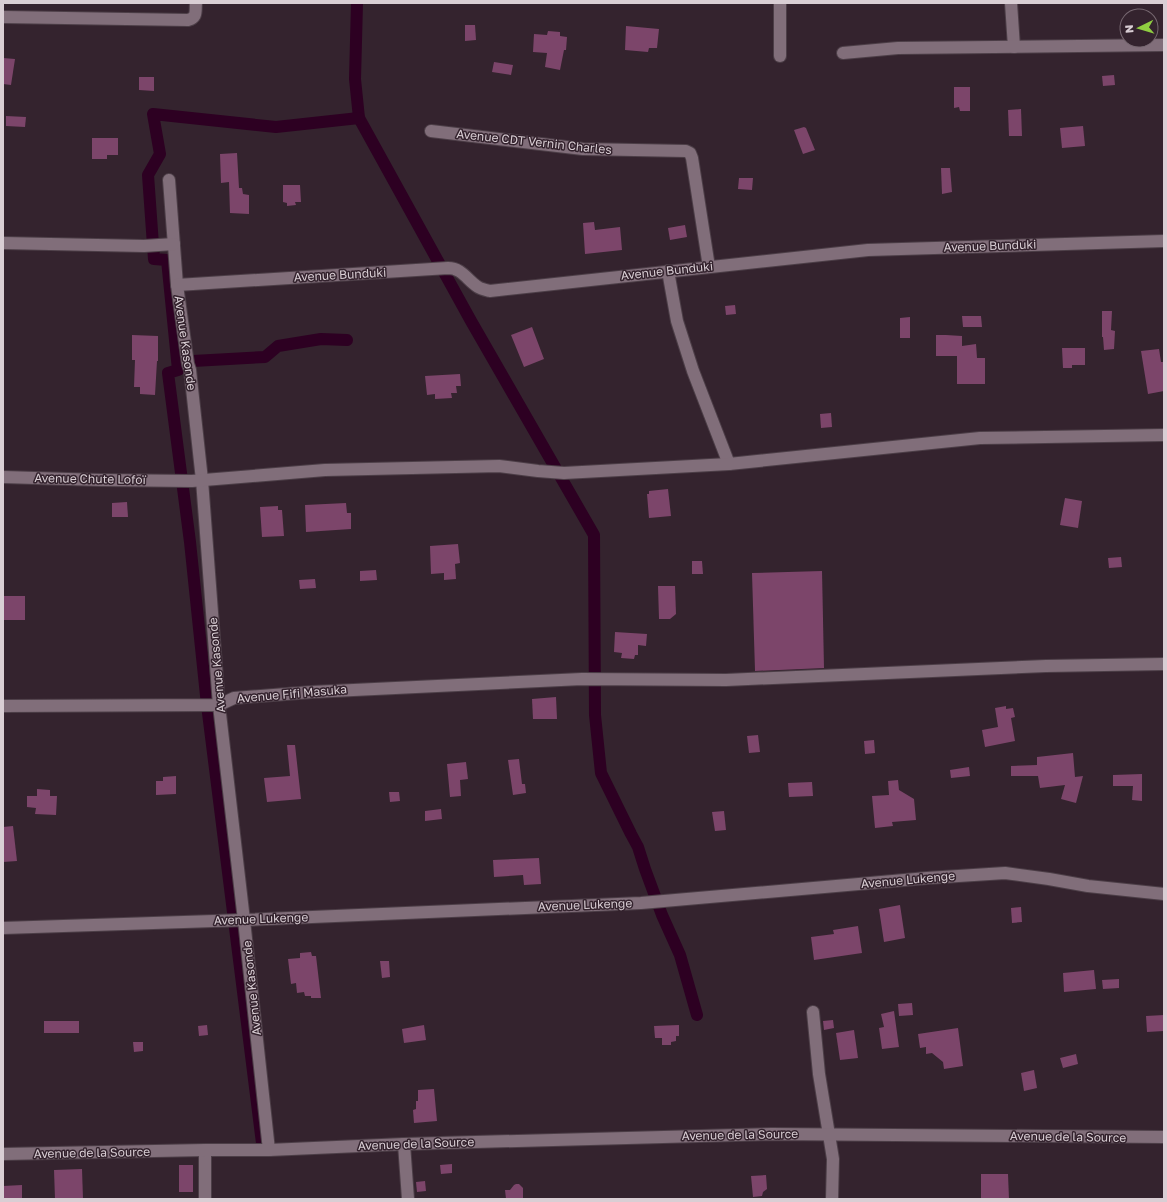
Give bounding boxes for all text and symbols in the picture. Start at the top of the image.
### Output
north arrow [1119,8,1159,48]
text: N [1122,24,1135,34]
street label: Avenue CDT Vernin Charles [456,126,612,157]
street label: Avenue Bunduki [943,236,1037,255]
street label: Avenue Bunduki [620,258,714,283]
street label: Avenue Bunduki [293,265,387,284]
street label: Avenue Kasonde [171,295,200,391]
street label: Avenue Chute Lofoï [34,470,147,487]
street label: Avenue Kasonde [205,617,228,713]
street label: Avenue Fifi Masuka [236,681,348,706]
street label: Avenue Lukenge [860,868,956,891]
street label: Avenue Lukenge [538,895,632,914]
street label: Avenue Lukenge [214,909,308,928]
street label: Avenue Kasonde [239,940,264,1036]
street label: Avenue de la Source [682,1126,798,1143]
street label: Avenue de la Source [1010,1128,1126,1145]
street label: Avenue de la Source [357,1134,475,1153]
street label: Avenue de la Source [34,1144,150,1161]

